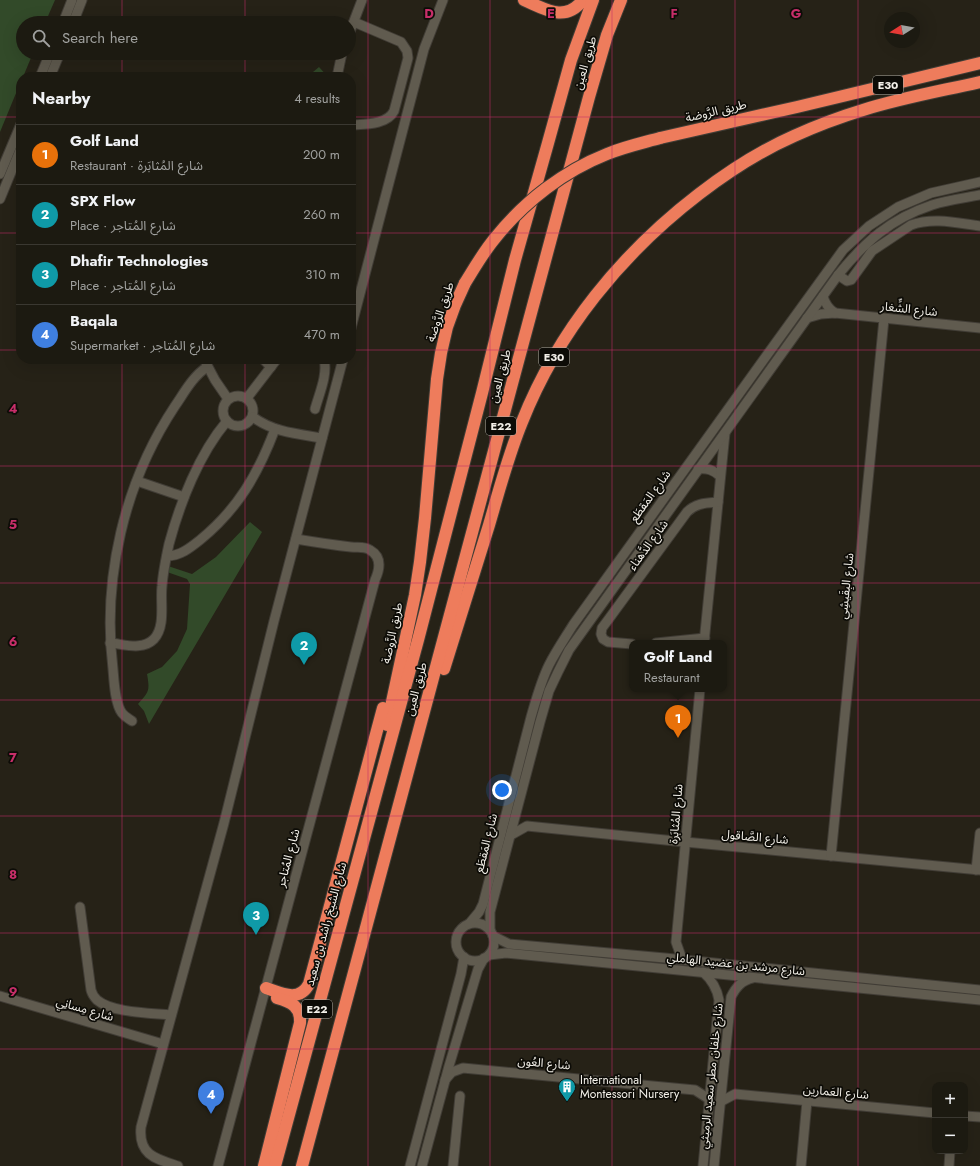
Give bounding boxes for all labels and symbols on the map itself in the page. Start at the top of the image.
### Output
text: D [424,4,434,23]
text: E [547,4,555,23]
text: F [670,4,678,23]
text: G [791,4,802,23]
north arrow [884,12,920,48]
street label: طريق العين [569,34,601,92]
road number: E30 [873,76,903,94]
street label: طريق الرَّوضة [684,95,748,127]
street label: طريق الرَّوضة [421,280,459,344]
street label: شارع الشِّغار [879,296,939,321]
street label: طريق العين [484,347,516,405]
road number: E30 [539,348,569,366]
text: 4 [8,399,18,418]
road number: E22 [486,417,516,435]
street label: شارع المَقطَع [625,466,675,526]
text: 5 [9,515,17,534]
street label: شارع الدَّهناء [623,516,673,574]
street label: شارع البِقَيشِي [834,552,859,620]
street label: طريق الرَّوضة [377,601,407,665]
text: 6 [9,632,18,651]
pin: 2 [291,632,317,665]
street label: طريق العين [400,660,432,718]
pin: 1 [665,705,691,738]
text: 7 [9,748,17,767]
your location [492,780,512,800]
street label: شارع المُثابَرة [664,783,688,845]
street label: شارع المَقطَع [470,811,502,875]
street label: شارع الصَّاقول [721,825,789,849]
street label: شارع المُتاجر [271,827,304,890]
street label: شارع الشيخ راشد بن سعيد [301,860,351,988]
text: 8 [9,865,17,884]
pin: 3 [243,902,269,935]
street label: شارع مرشد بن عضيد الهاملي [666,948,806,981]
text: 9 [9,982,18,1001]
street label: شارع مِسانِي [54,992,116,1027]
road number: E22 [302,1000,332,1018]
street label: شارع خلفان مطر سعيد الرميثي [694,1002,728,1150]
street label: شارع العُون [517,1052,571,1074]
place label: International Montessori Nursery [580,1071,680,1103]
building icon: International Montessori Nursery [557,1077,577,1102]
street label: شارع العَمارين [802,1080,870,1104]
pin: 4 [198,1081,224,1114]

